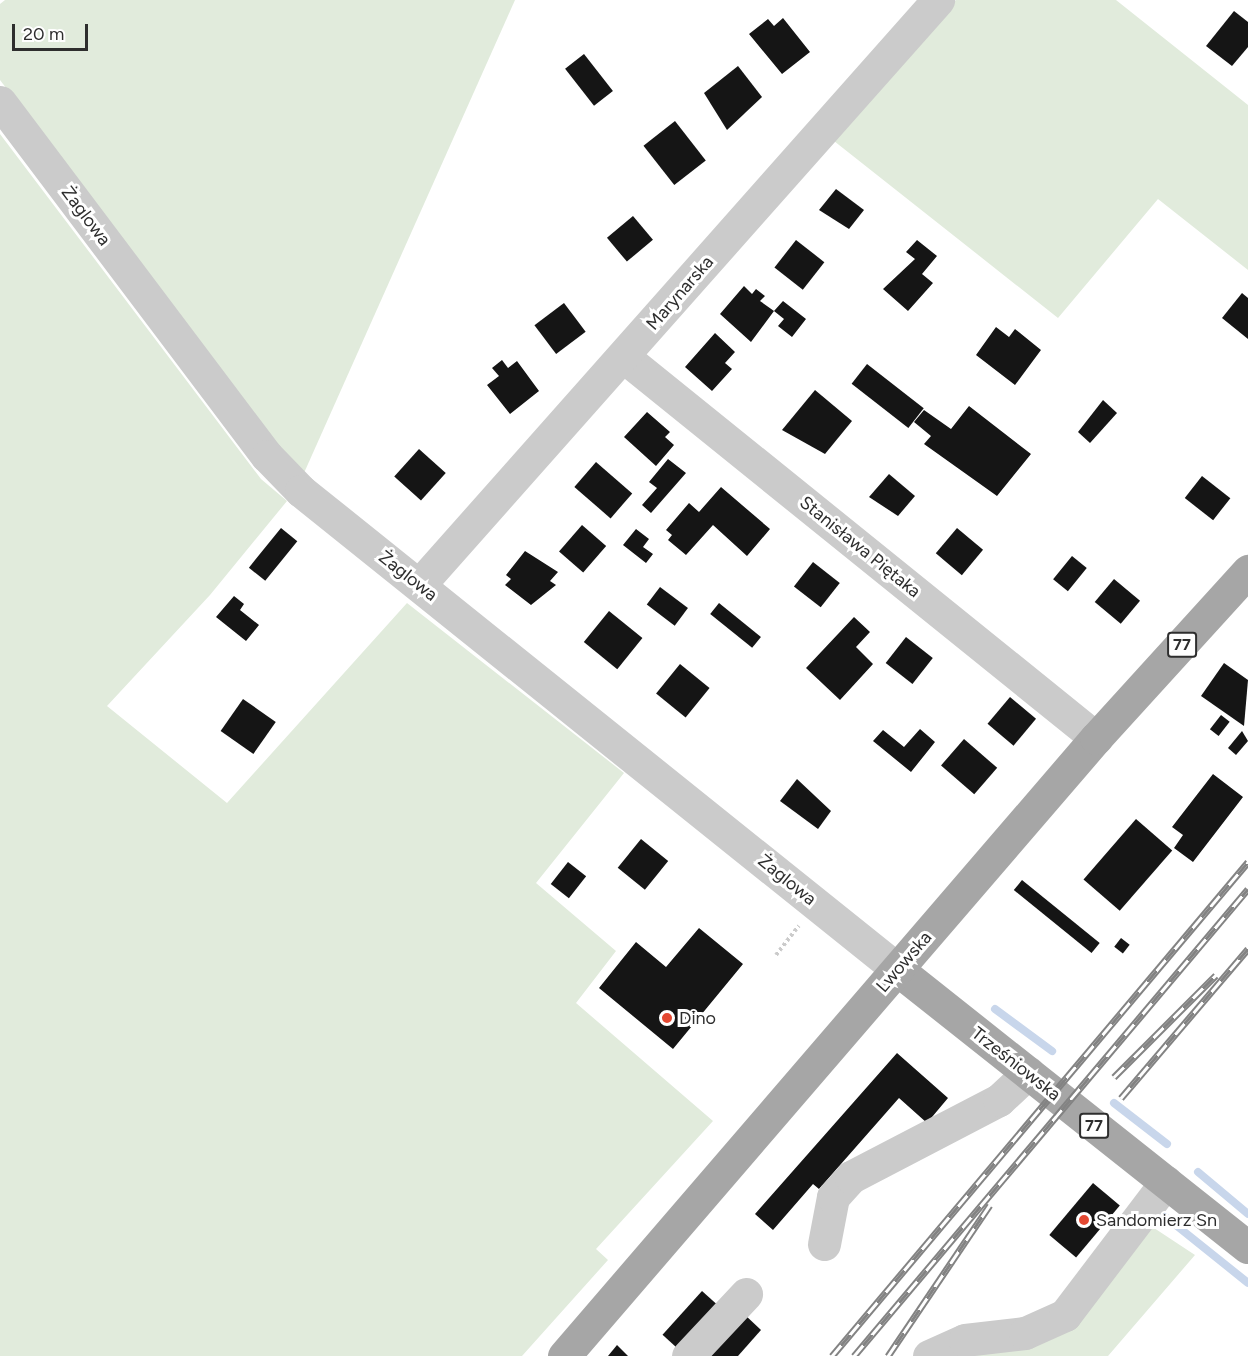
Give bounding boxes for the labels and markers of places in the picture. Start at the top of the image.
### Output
place label: Dino [679,1007,716,1029]
marker: Dino [660,1011,674,1025]
place label: Sandomierz Sn [1096,1209,1217,1231]
marker: Sandomierz Sn [1077,1213,1091,1227]

